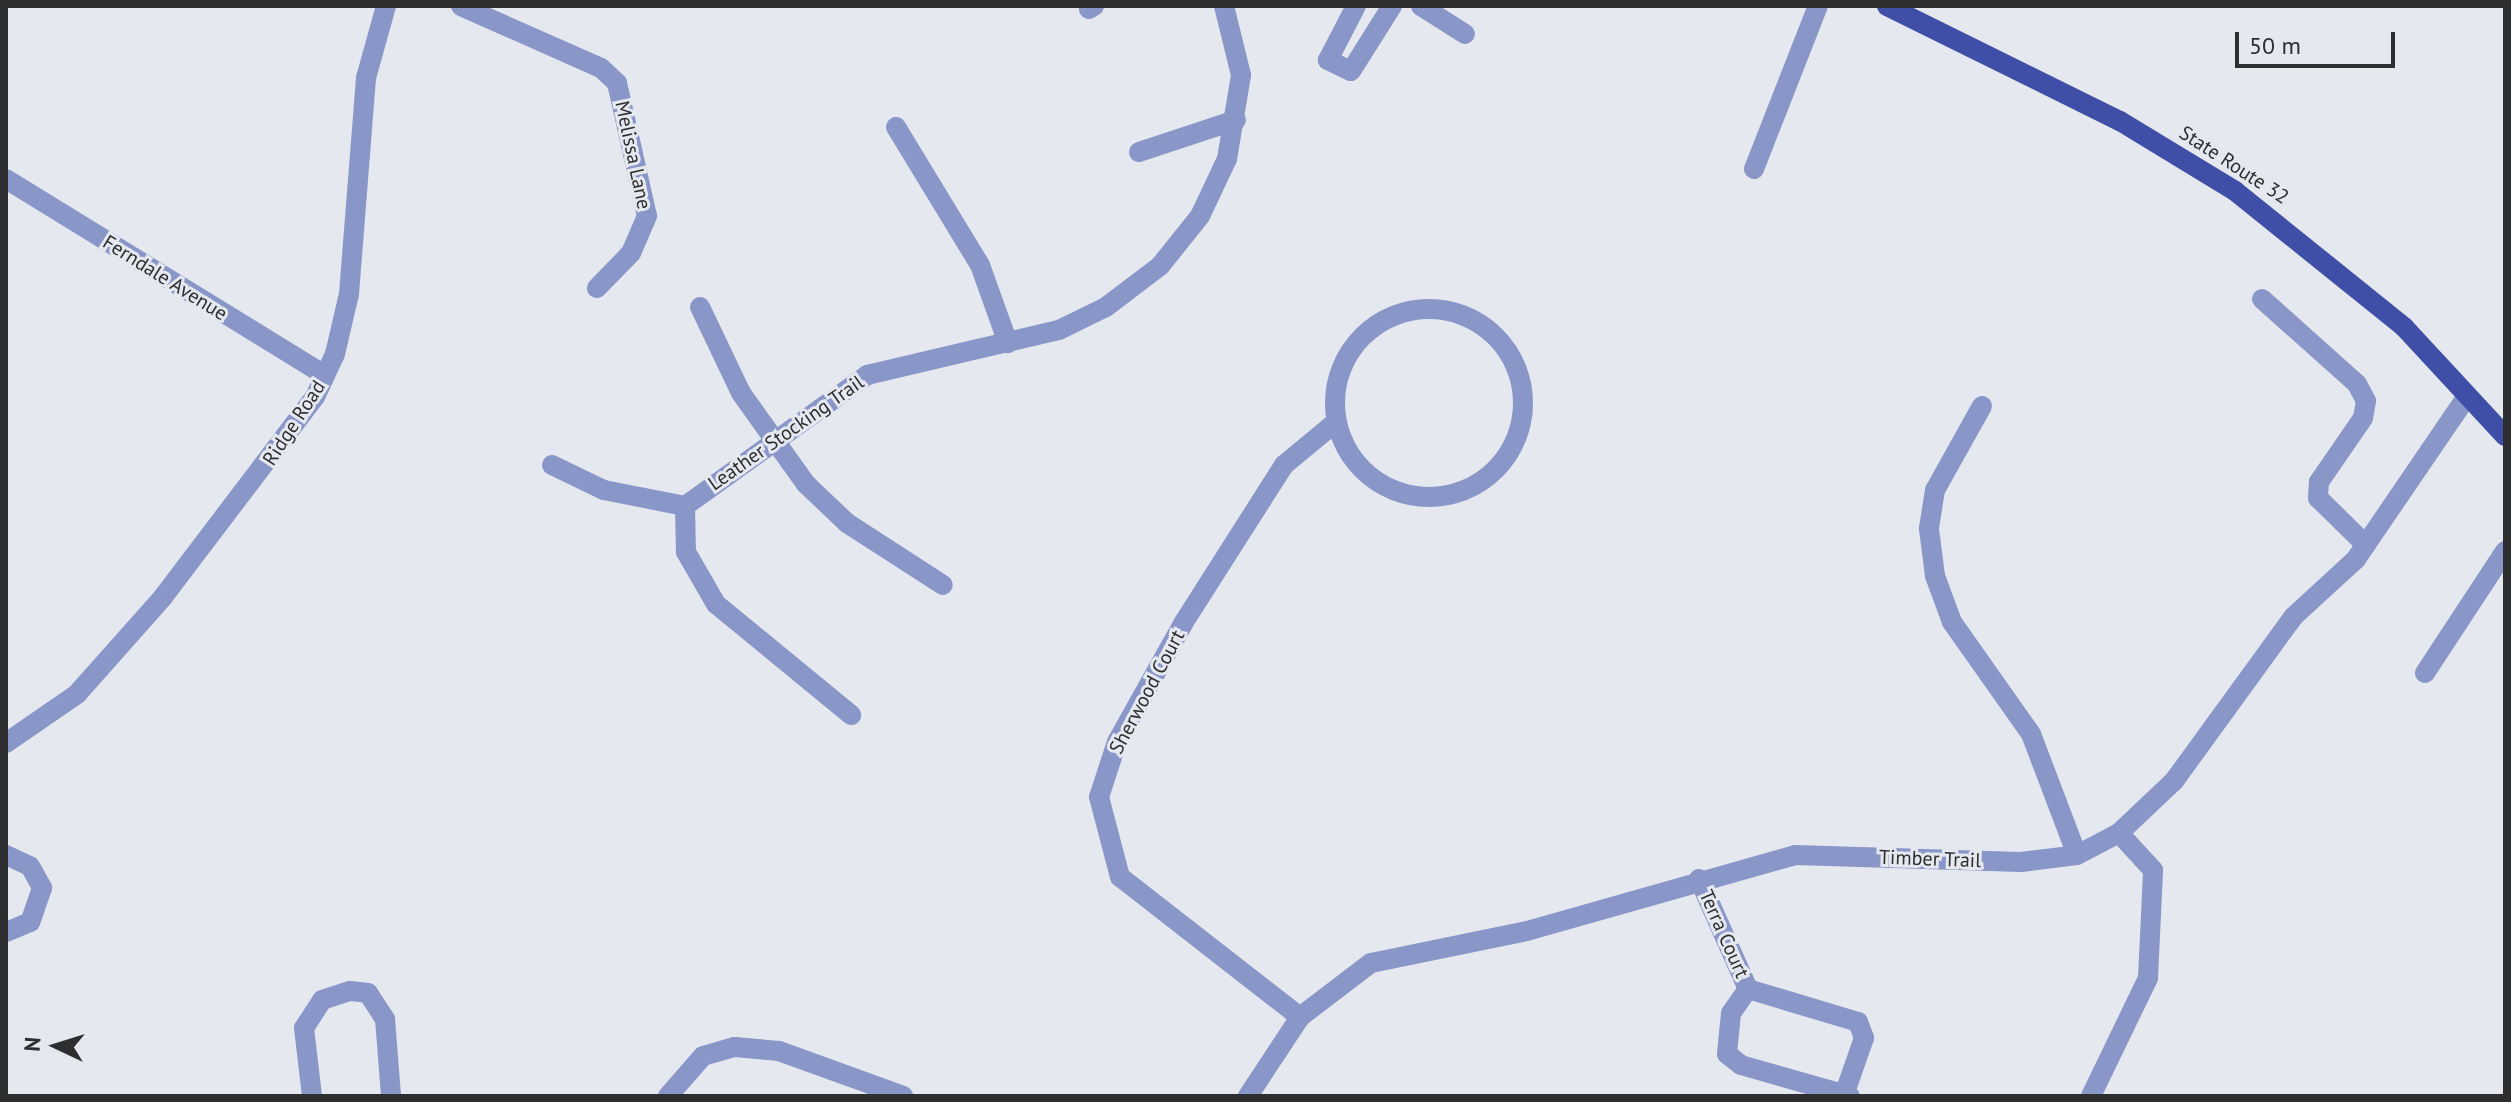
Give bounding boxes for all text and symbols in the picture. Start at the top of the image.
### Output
scale bar [2239,16,2399,66]
text: 50 m [2249,30,2301,61]
street label: Melissa Lane [610,99,656,211]
street label: State Route 32 [2175,121,2293,209]
street label: Ferndale Avenue [98,230,232,326]
street label: Leather Stocking Trail [703,370,869,496]
street label: Ridge Road [258,376,330,470]
street label: Sherwood Court [1104,626,1190,758]
street label: Timber Trail [1878,845,1982,873]
street label: Terra Court [1694,886,1754,982]
north arrow [16,1006,96,1086]
text: N [18,1036,47,1053]

